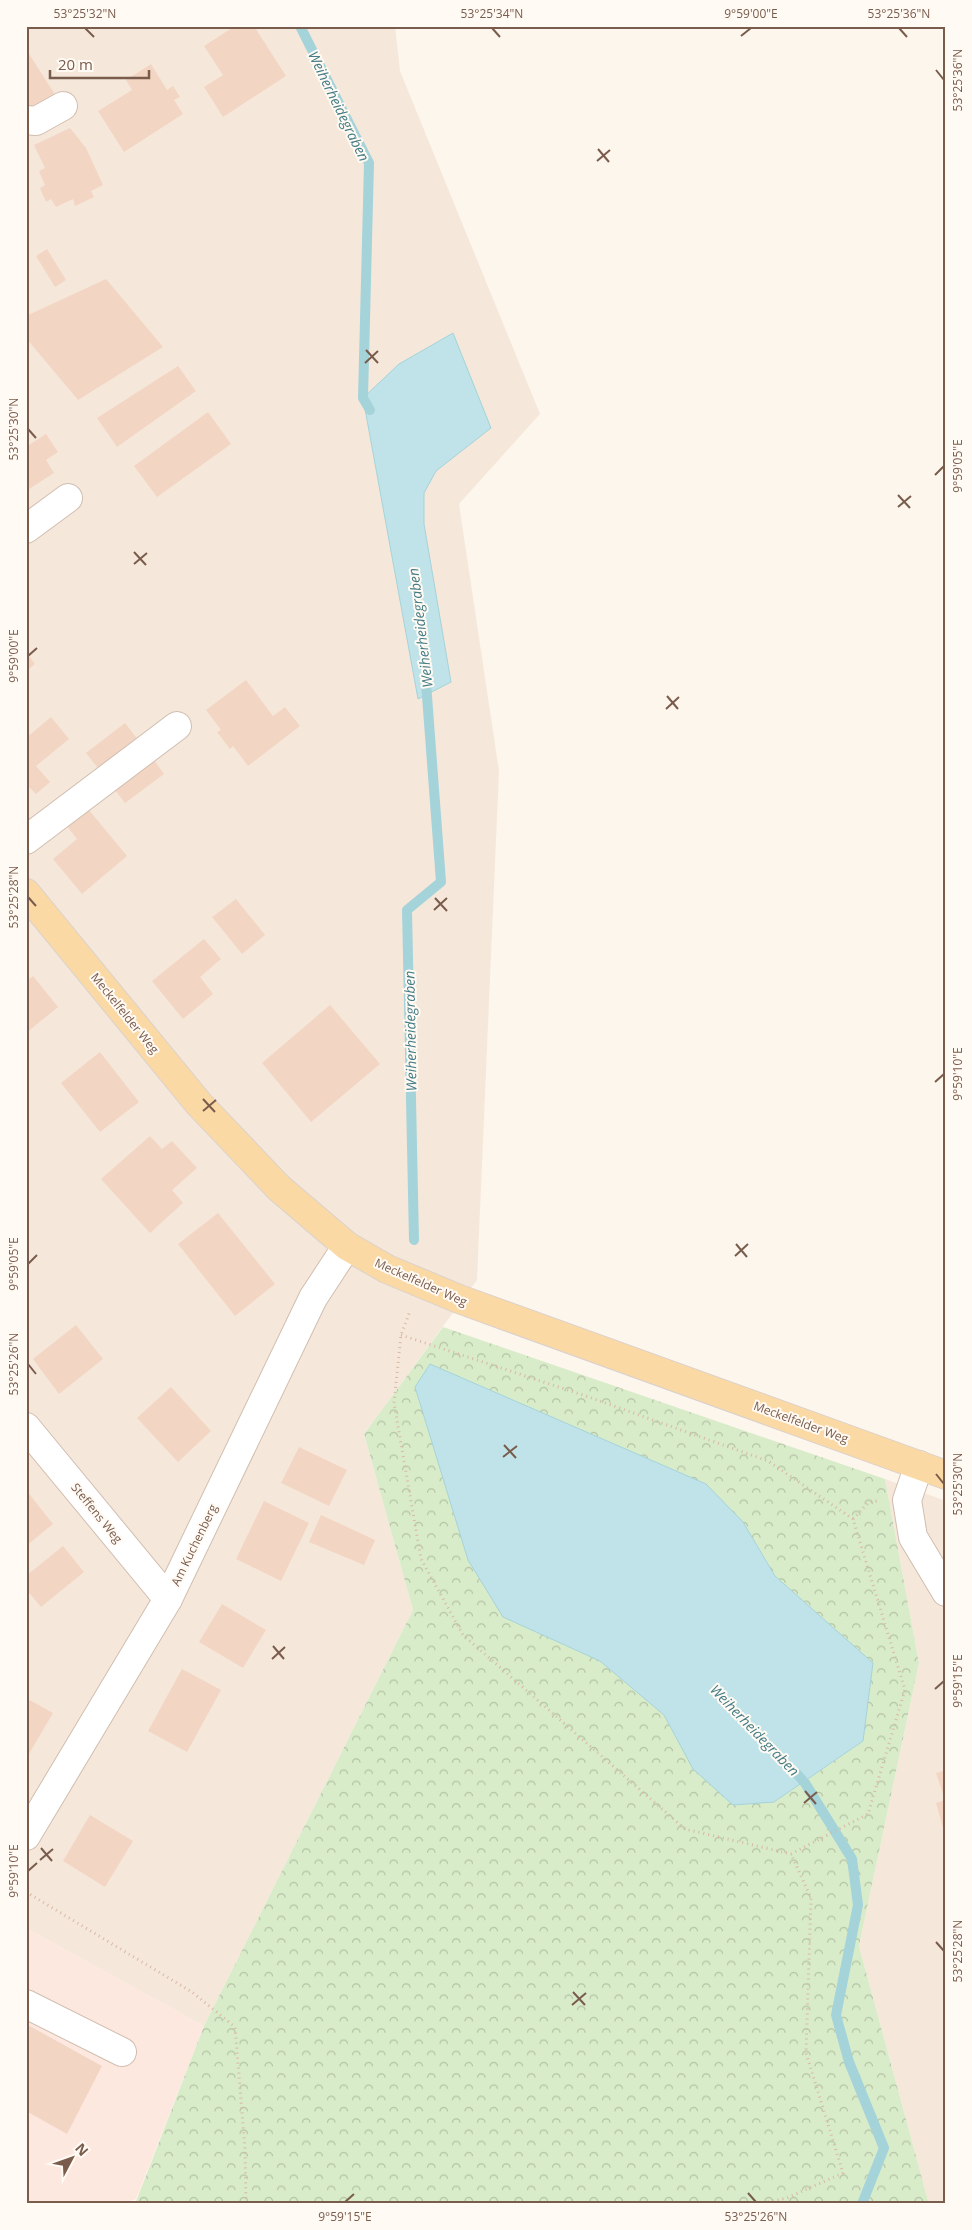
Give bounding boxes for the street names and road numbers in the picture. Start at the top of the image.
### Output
street label: Meckelfelder Weg [87,969,163,1057]
street label: Meckelfelder Weg [372,1254,470,1310]
street label: Meckelfelder Weg [751,1397,851,1447]
street label: Steffens Weg [67,1479,127,1547]
street label: Am Kuchenberg [167,1501,221,1589]

